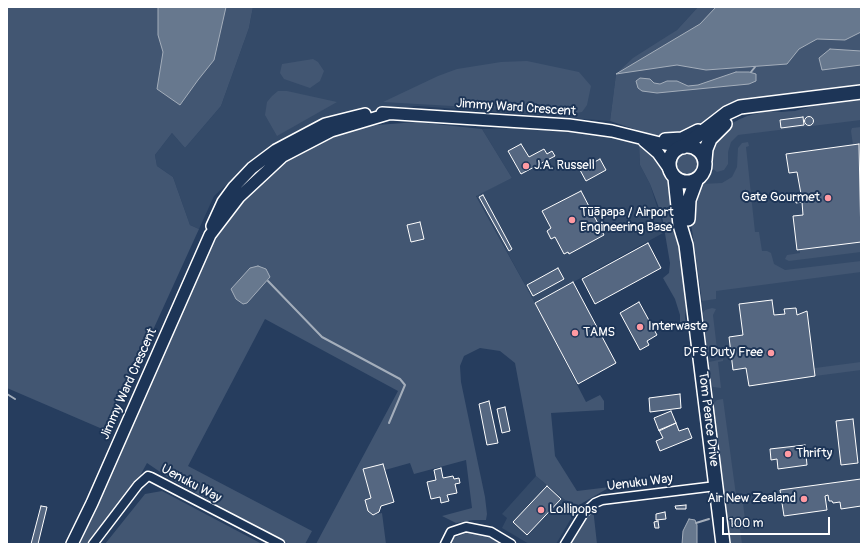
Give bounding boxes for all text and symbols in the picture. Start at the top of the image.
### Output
street label: Jimmy Ward Crescent [455,96,577,120]
place label: J.A. Russell [534,158,595,174]
marker: J.A. Russell [521,161,531,171]
place label: Gate Gourmet [741,190,820,206]
marker: Gate Gourmet [823,193,833,203]
place label: Tūāpapa / Airport Engineering Base [580,205,674,236]
marker: Tūāpapa / Airport Engineering Base [567,215,577,225]
place label: Interwaste [648,319,707,335]
marker: Interwaste [635,322,645,332]
place label: TAMS [583,325,615,341]
street label: Jimmy Ward Crescent [97,326,161,442]
marker: TAMS [570,328,580,338]
place label: DFS Duty Free [684,345,763,361]
marker: DFS Duty Free [766,348,776,358]
street label: Tom Pearce Drive [694,371,722,467]
place label: Thrifty [796,446,832,462]
marker: Thrifty [783,449,793,459]
street label: Uenuku Way [158,462,224,506]
street label: Uenuku Way [606,471,674,495]
place label: Air New Zealand [707,491,796,507]
marker: Air New Zealand [799,494,809,504]
place label: Lollipops [549,502,597,518]
marker: Lollipops [536,505,546,515]
scale bar [724,509,832,535]
text: 100 m [729,516,763,531]

